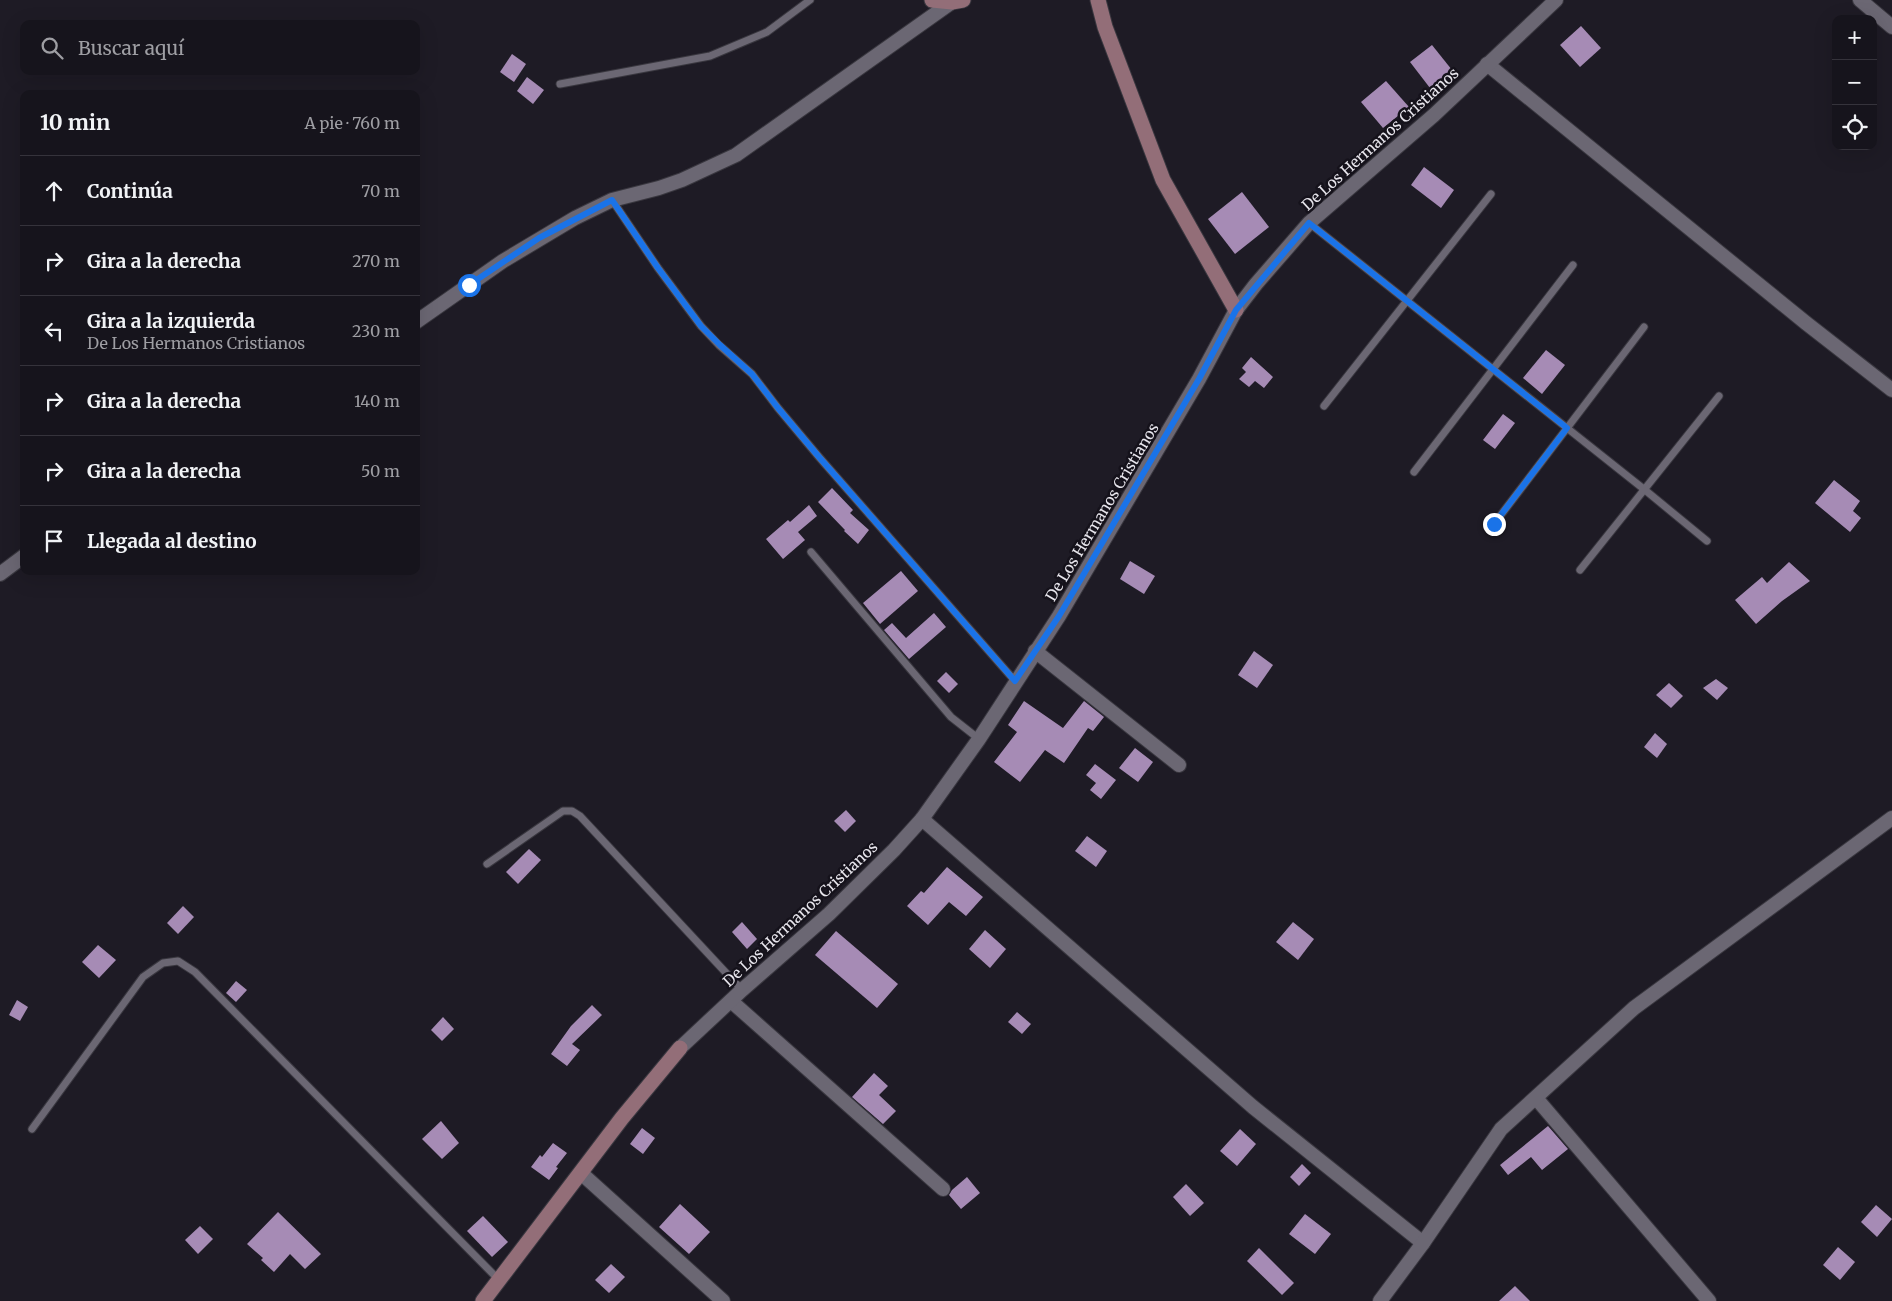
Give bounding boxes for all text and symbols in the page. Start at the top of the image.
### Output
map controls [1832,15,1877,150]
button: + [1832,15,1877,60]
search box [20,20,420,75]
icon: search [38,34,66,62]
text: Buscar aquí [78,36,184,60]
button: − [1832,60,1877,105]
street label: De Los Hermanos Cristianos [1298,64,1462,214]
button: locate [1832,105,1877,150]
text: 10 min [40,109,110,136]
text: A pie · 760 m [304,113,400,133]
icon: ahead [40,177,68,205]
text: Continúa [87,179,173,203]
text: 70 m [361,181,400,201]
icon: right [40,247,68,275]
text: Gira a la derecha [87,249,241,273]
text: 270 m [352,251,400,271]
route start [458,274,481,297]
text: Gira a la izquierda [87,309,255,333]
icon: left [40,317,68,345]
text: 230 m [352,321,400,341]
text: De Los Hermanos Cristianos [87,333,305,353]
icon: right [40,387,68,415]
text: Gira a la derecha [87,389,241,413]
text: 140 m [354,391,400,411]
street label: De Los Hermanos Cristianos [1041,419,1163,605]
icon: right [40,457,68,485]
text: Gira a la derecha [87,459,241,483]
text: 50 m [361,461,400,481]
route end [1483,513,1506,536]
icon: arrive [40,527,68,555]
text: Llegada al destino [87,529,257,553]
street label: De Los Hermanos Cristianos [719,837,881,991]

